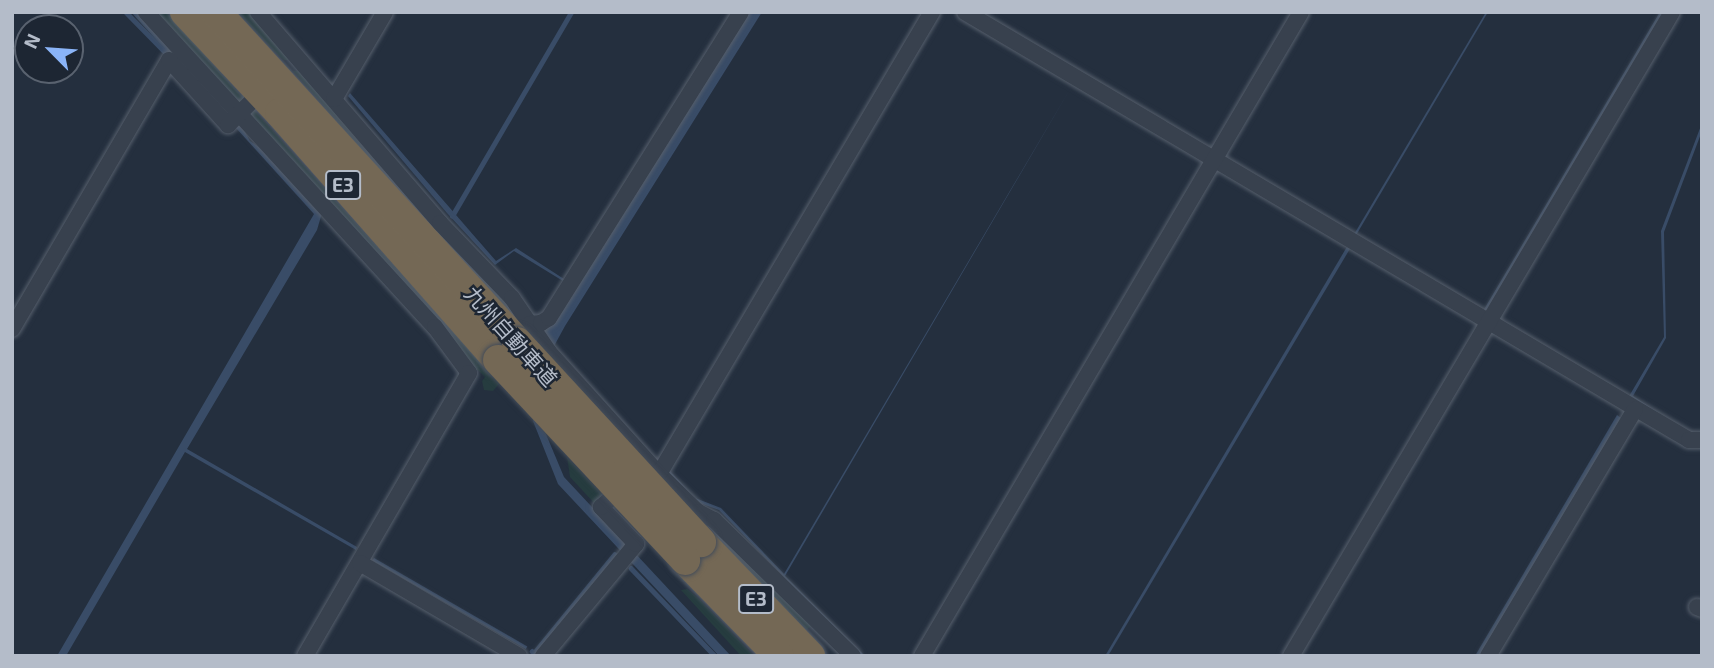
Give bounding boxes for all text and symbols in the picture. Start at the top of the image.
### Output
north arrow [14,14,84,84]
text: N [18,30,45,52]
road number: E3 [324,169,362,200]
street label: 九州自動車道 [459,281,563,391]
road number: E3 [737,584,775,614]

